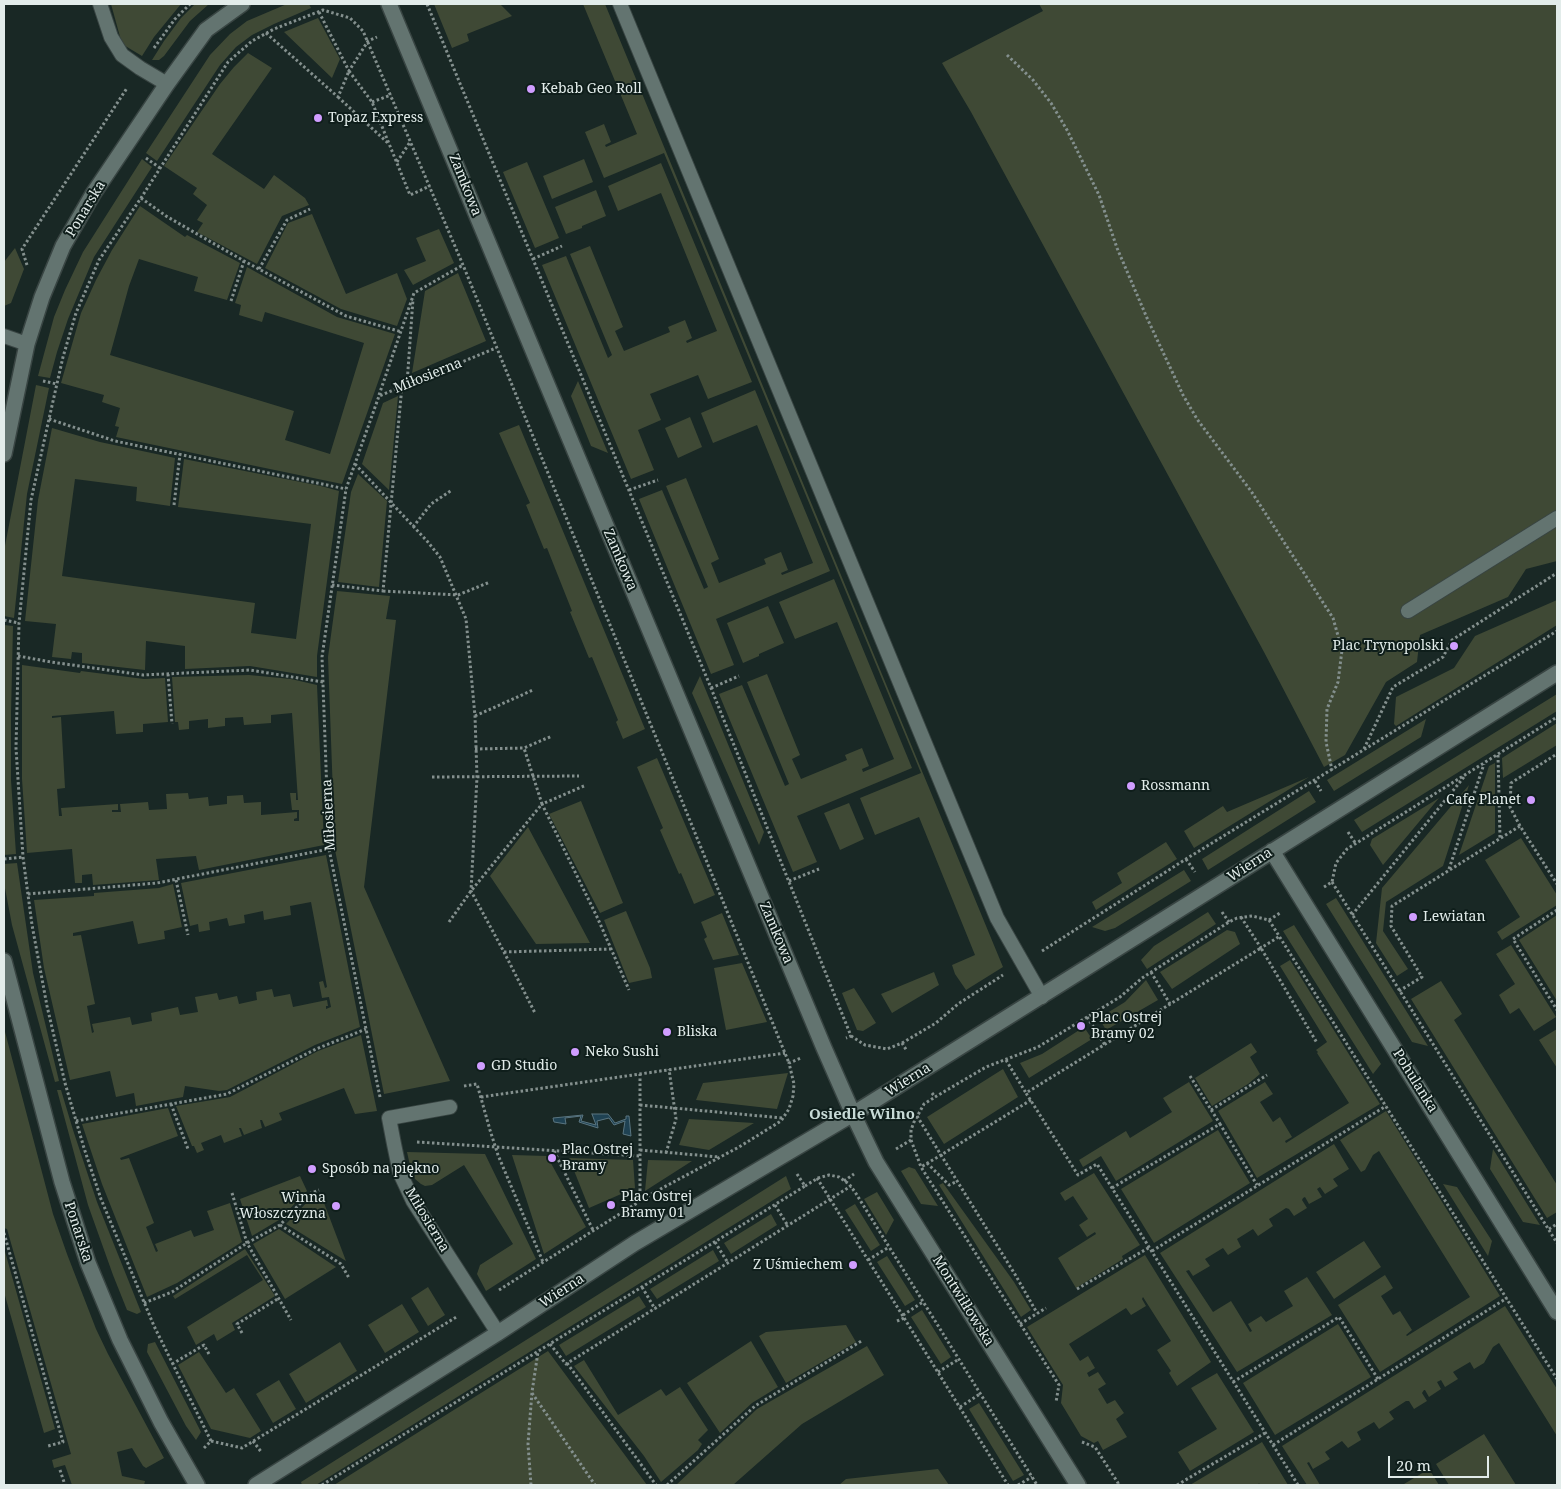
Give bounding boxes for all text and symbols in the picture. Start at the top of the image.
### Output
place label: Kebab Geo Roll [541,81,642,97]
marker: Kebab Geo Roll [525,83,537,95]
place label: Topaz Express [328,110,423,126]
marker: Topaz Express [312,112,324,124]
street label: Zamkowa [445,152,485,218]
street label: Ponarska [63,178,109,240]
street label: Miłosierna [391,355,465,397]
street label: Zamkowa [600,527,640,593]
place label: Plac Trynopolski [1333,638,1444,654]
marker: Plac Trynopolski [1448,640,1460,652]
place label: Rossmann [1141,778,1210,794]
street label: Miłosierna [319,779,339,851]
marker: Rossmann [1125,780,1137,792]
place label: Cafe Planet [1446,792,1521,808]
marker: Cafe Planet [1525,794,1537,806]
street label: Wierna [1224,844,1276,886]
street label: Zamkowa [756,900,796,966]
place label: Lewiatan [1423,909,1485,925]
marker: Lewiatan [1407,911,1419,923]
place label: Plac Ostrej Bramy 02 [1091,1010,1162,1042]
marker: Plac Ostrej Bramy 02 [1075,1020,1087,1032]
place label: Bliska [677,1024,717,1040]
marker: Bliska [661,1026,673,1038]
place label: Neko Sushi [585,1044,659,1060]
marker: Neko Sushi [569,1046,581,1058]
street label: Pohulanka [1389,1046,1441,1116]
place label: GD Studio [491,1058,557,1074]
marker: GD Studio [475,1060,487,1072]
street label: Wierna [882,1060,934,1100]
district label: Osiedle Wilno [809,1106,915,1124]
place label: Plac Ostrej Bramy [562,1142,633,1174]
marker: Plac Ostrej Bramy [546,1152,558,1164]
place label: Sposób na piękno [322,1161,439,1177]
marker: Sposób na piękno [306,1163,318,1175]
street label: Miłosierna [401,1185,453,1255]
place label: Plac Ostrej Bramy 01 [621,1189,692,1222]
place label: Winna Włoszczyzna [239,1190,326,1222]
marker: Plac Ostrej Bramy 01 [605,1199,617,1211]
street label: Ponarska [60,1200,96,1264]
marker: Winna Włoszczyzna [330,1200,342,1212]
street label: Montwiłłowska [929,1253,997,1349]
place label: Z Uśmiechem [753,1257,843,1273]
marker: Z Uśmiechem [847,1259,859,1271]
street label: Wierna [536,1270,588,1312]
scale bar [1391,1446,1492,1478]
text: 20 m [1396,1455,1431,1475]

